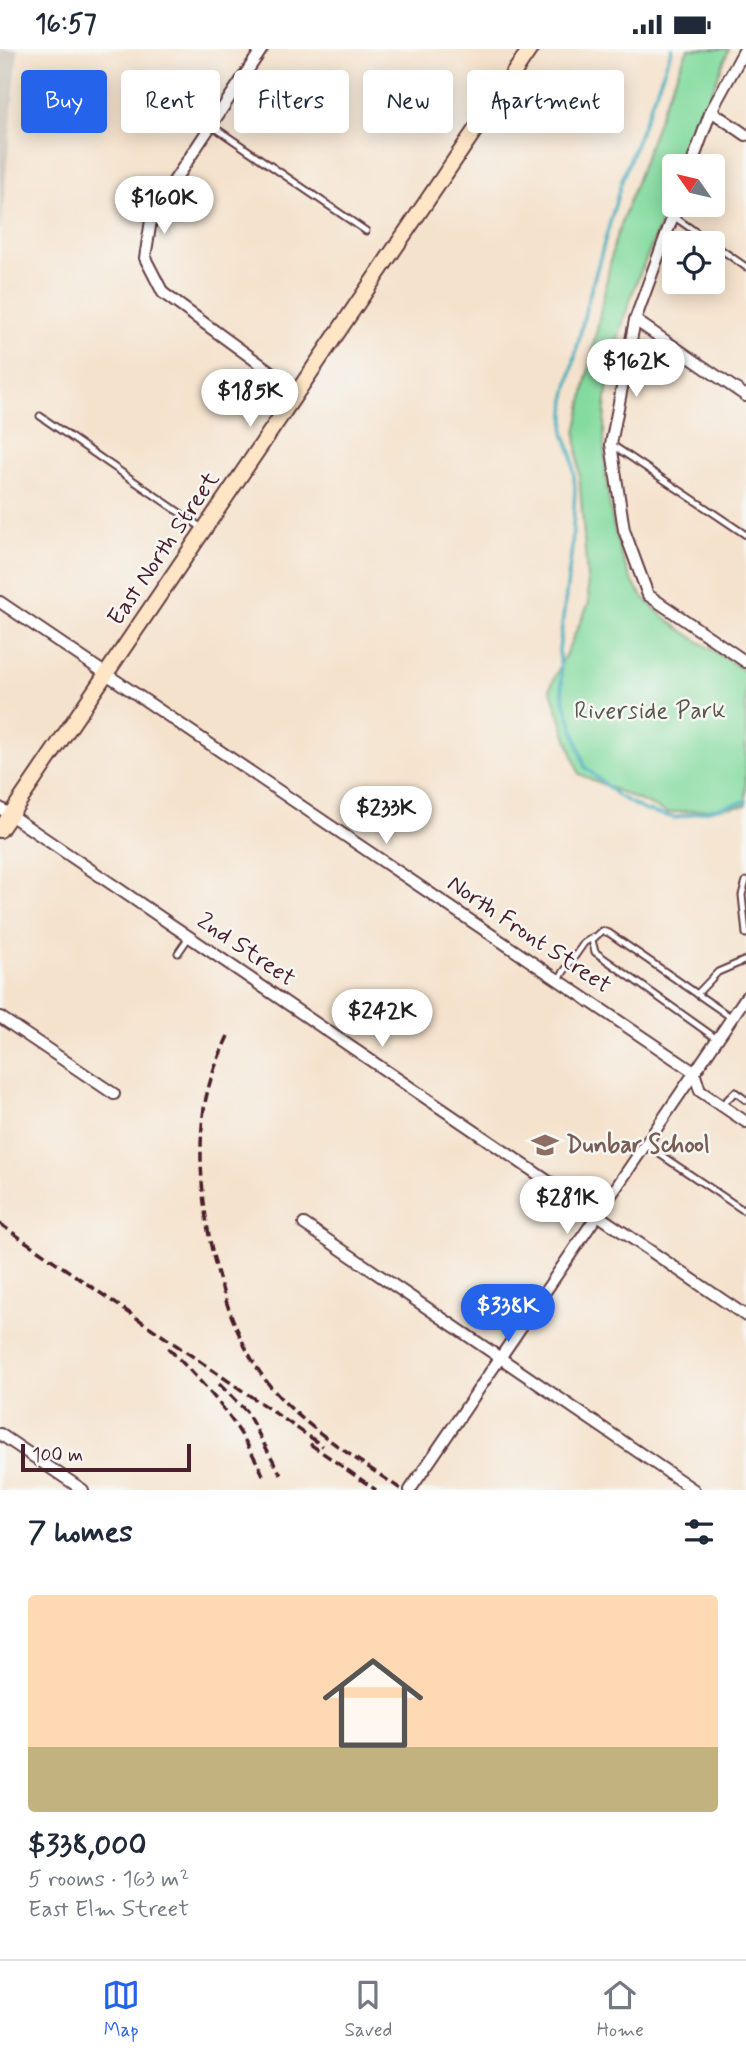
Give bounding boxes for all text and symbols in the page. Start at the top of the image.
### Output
text: 16:57 [35,8,97,42]
chip: Buy [21,70,107,133]
chip: Rent [121,70,220,133]
chip: Filters [234,70,349,133]
chip: New [363,70,453,133]
chip: Apartment [467,70,624,133]
north arrow [662,154,724,217]
map controls [662,154,725,294]
pin: $160K [115,177,213,236]
text: $160K [131,184,197,214]
button: locate [662,231,725,294]
pin: $162K [587,339,685,399]
text: $162K [603,347,669,377]
pin: $185K [201,369,299,429]
text: $185K [217,377,283,407]
street label: East North Street [101,466,227,632]
park label: Riverside Park [574,696,726,727]
pin: $233K [337,787,435,846]
text: $233K [356,794,416,824]
street label: North Front Street [441,869,617,1001]
street label: 2nd Street [191,906,301,994]
pin: $242K [333,989,431,1049]
text: $242K [348,997,416,1027]
school or university icon: Dunbar School [530,1130,560,1160]
place label: Dunbar School [566,1130,710,1161]
pin: $281K [518,1177,616,1236]
text: $281K [536,1184,598,1214]
pin: $338K [459,1285,557,1344]
text: $338K [477,1292,539,1322]
scale bar [21,1441,191,1473]
text: 100 m [32,1443,83,1468]
text: 7 homes [28,1513,133,1552]
icon: filters [680,1513,718,1551]
icon: home [310,1640,436,1766]
text: $338,000 [28,1826,147,1865]
text: 5 rooms · 163 m² [28,1865,190,1895]
text: East Elm Street [28,1895,189,1925]
tab: Map [102,1976,140,2043]
tab: Saved [344,1976,392,2043]
tab: Home [597,1976,644,2043]

